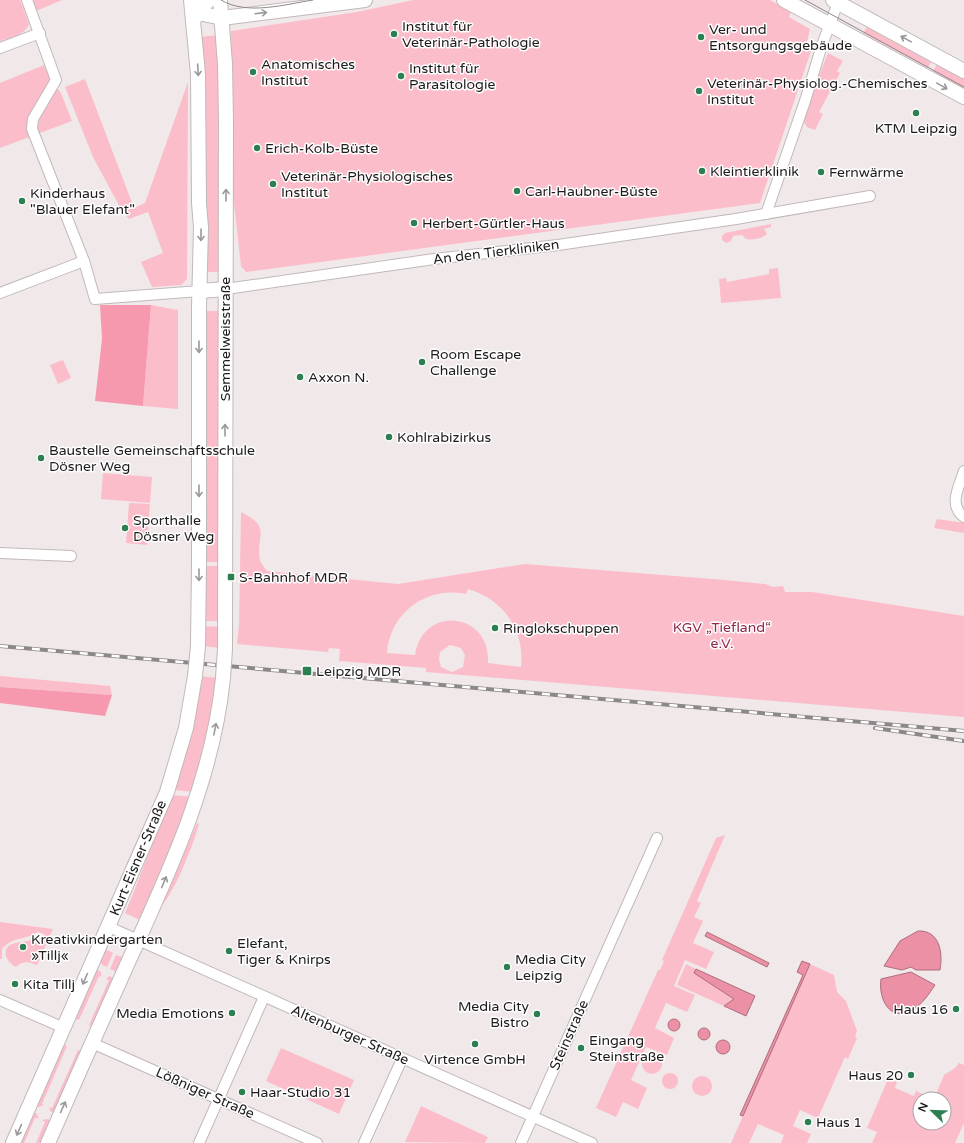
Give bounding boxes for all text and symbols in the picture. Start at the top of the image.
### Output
one-way arrow [254,9,267,17]
place label: Institut für Veterinär-Pathologie [402,18,540,51]
place label: Ver- und Entsorgungsgebäude [709,21,852,54]
marker: Institut für Veterinär-Pathologie [389,29,399,39]
marker: Ver- und Entsorgungsgebäude [696,32,706,42]
one-way arrow [900,35,912,43]
place label: Anatomisches Institut [261,56,355,89]
place label: Institut für Parasitologie [409,60,495,93]
one-way arrow [194,63,202,76]
marker: Anatomisches Institut [248,67,258,77]
marker: Institut für Parasitologie [396,71,406,81]
place label: Veterinär-Physiolog.-Chemisches Institut [707,75,928,108]
one-way arrow [936,82,948,90]
marker: Veterinär-Physiolog.-Chemisches Institut [694,86,704,96]
marker: KTM Leipzig [911,108,921,118]
place label: KTM Leipzig [875,120,957,137]
place label: Erich-Kolb-Büste [265,140,378,157]
marker: Erich-Kolb-Büste [252,143,262,153]
place label: Kleintierklinik [710,163,799,180]
place label: Fernwärme [829,164,904,181]
marker: Kleintierklinik [697,166,707,176]
marker: Fernwärme [816,167,826,177]
place label: Veterinär-Physiologisches Institut [281,168,453,201]
marker: Veterinär-Physiologisches Institut [268,179,278,189]
place label: Carl-Haubner-Büste [525,183,658,200]
place label: Kinderhaus "Blauer Elefant" [30,185,135,218]
marker: Carl-Haubner-Büste [512,186,522,196]
one-way arrow [222,189,230,202]
marker: Kinderhaus "Blauer Elefant" [17,196,27,206]
place label: Herbert-Gürtler-Haus [422,215,565,232]
marker: Herbert-Gürtler-Haus [409,218,419,228]
one-way arrow [197,228,205,241]
street label: An den Tierkliniken [432,236,560,268]
street label: Semmelweisstraße [217,277,234,401]
one-way arrow [195,340,203,353]
place label: Room Escape Challenge [430,346,521,379]
marker: Room Escape Challenge [417,357,427,367]
place label: Axxon N. [308,369,369,386]
marker: Axxon N. [295,372,305,382]
one-way arrow [221,424,229,437]
place label: Kohlrabizirkus [397,429,491,446]
marker: Kohlrabizirkus [384,432,394,442]
place label: Baustelle Gemeinschaftsschule Dösner Weg [49,442,255,475]
marker: Baustelle Gemeinschaftsschule Dösner Weg [36,453,46,463]
one-way arrow [195,484,203,497]
place label: Sporthalle Dösner Weg [133,512,214,545]
marker: Sporthalle Dösner Weg [120,523,130,533]
one-way arrow [195,568,203,581]
place label: S-Bahnhof MDR [239,569,348,586]
marker: S-Bahnhof MDR [226,572,236,582]
park label: KGV „Tiefland“ e.V. [673,619,771,652]
place label: Ringlokschuppen [503,620,619,637]
marker: Ringlokschuppen [490,623,500,633]
place label: Leipzig MDR [316,663,401,680]
marker: Leipzig MDR [301,665,313,677]
one-way arrow [212,723,220,736]
street label: Kurt-Eisner-Straße [106,798,170,918]
one-way arrow [161,876,169,888]
place label: Kreativkindergarten »Tillj« [31,931,163,964]
place label: Elefant, Tiger & Knirps [237,935,331,968]
marker: Kreativkindergarten »Tillj« [18,942,28,952]
marker: Elefant, Tiger & Knirps [224,946,234,956]
place label: Media City Leipzig [515,951,587,984]
marker: Media City Leipzig [502,962,512,972]
one-way arrow [81,973,89,985]
place label: Kita Tillj [23,976,75,993]
marker: Kita Tillj [10,979,20,989]
street label: Steinstraße [546,997,592,1073]
place label: Media City Bistro [458,998,529,1031]
street label: Altenburger Straße [288,1001,412,1069]
place label: Haus 16 [893,1001,948,1018]
marker: Haus 16 [951,1004,961,1014]
place label: Media Emotions [116,1005,224,1022]
marker: Media Emotions [227,1008,237,1018]
marker: Media City Bistro [532,1009,542,1019]
place label: Eingang Steinstraße [589,1032,664,1065]
marker: Virtence GmbH [470,1039,480,1049]
marker: Eingang Steinstraße [576,1043,586,1053]
place label: Virtence GmbH [424,1051,526,1068]
street label: Lößniger Straße [153,1064,257,1122]
place label: Haus 20 [848,1067,903,1084]
marker: Haus 20 [906,1070,916,1080]
place label: Haar-Studio 31 [250,1084,351,1101]
marker: Haar-Studio 31 [237,1087,247,1097]
north arrow [912,1091,952,1131]
text: N [916,1101,931,1114]
one-way arrow [60,1102,68,1114]
place label: Haus 1 [816,1114,862,1131]
marker: Haus 1 [803,1117,813,1127]
one-way arrow [14,1123,22,1135]

